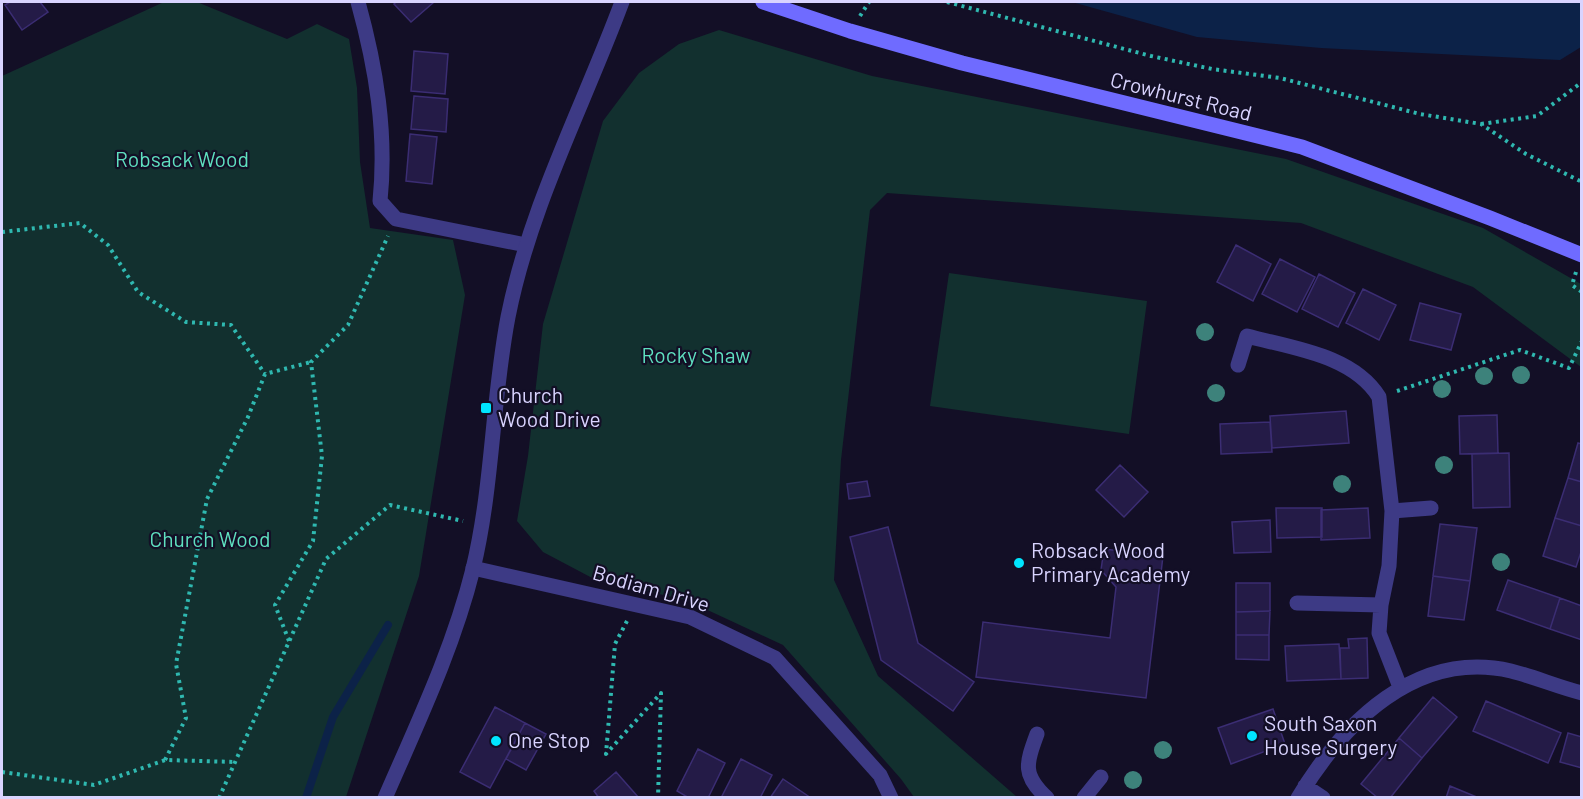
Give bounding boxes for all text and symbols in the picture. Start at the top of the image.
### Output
street label: Crowhurst Road [1108,66,1255,125]
park label: Robsack Wood [115,146,249,171]
park label: Rocky Shaw [642,342,750,367]
place label: Church Wood Drive [498,382,601,431]
marker: Church Wood Drive [479,401,493,415]
park label: Church Wood [149,526,271,551]
place label: Robsack Wood Primary Academy [1031,537,1191,586]
marker: Robsack Wood Primary Academy [1012,556,1026,570]
street label: Bodiam Drive [590,559,713,616]
place label: South Saxon House Surgery [1264,710,1398,759]
place label: One Stop [508,727,590,752]
marker: South Saxon House Surgery [1245,729,1259,743]
marker: One Stop [489,734,503,748]

